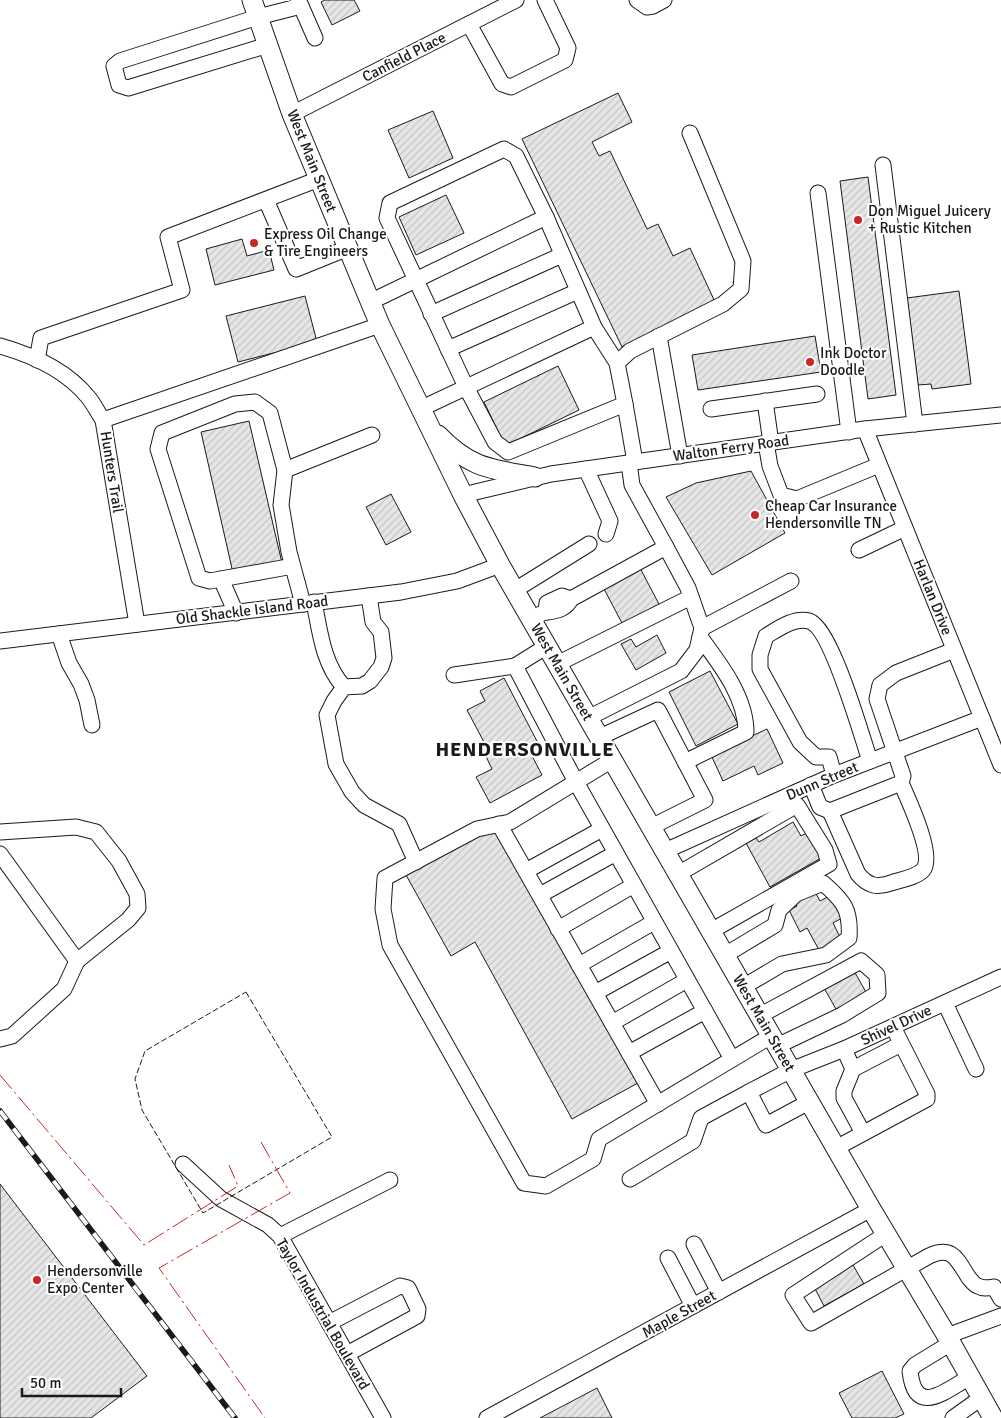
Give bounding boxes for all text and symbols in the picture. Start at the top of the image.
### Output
street label: Canfield Place [359,28,449,86]
street label: West Main Street [283,107,341,215]
place label: Don Miguel Juicery + Rustic Kitchen [868,202,991,237]
marker: Don Miguel Juicery + Rustic Kitchen [852,214,864,226]
place label: Express Oil Change & Tire Engineers [264,225,387,260]
marker: Express Oil Change & Tire Engineers [248,237,260,249]
place label: Ink Doctor Doodle [820,344,887,379]
marker: Ink Doctor Doodle [804,356,816,368]
street label: Hunters Trail [97,430,127,514]
street label: Walton Ferry Road [672,431,790,465]
place label: Cheap Car Insurance Hendersonville TN [765,497,897,532]
marker: Cheap Car Insurance Hendersonville TN [749,509,761,521]
street label: Harlan Drive [910,556,956,638]
street label: Old Shackle Island Road [175,592,329,628]
street label: West Main Street [527,620,597,724]
district label: HENDERSONVILLE [435,737,615,762]
street label: Dunn Street [783,758,861,804]
street label: West Main Street [729,971,799,1075]
street label: Shivel Drive [858,1001,934,1049]
street label: Taylor Industrial Boulevard [272,1235,374,1393]
place label: Hendersonville Expo Center [47,1262,143,1297]
marker: Hendersonville Expo Center [31,1274,43,1286]
street label: Maple Street [639,1286,719,1342]
scale bar [22,1366,121,1398]
text: 50 m [30,1374,61,1392]

